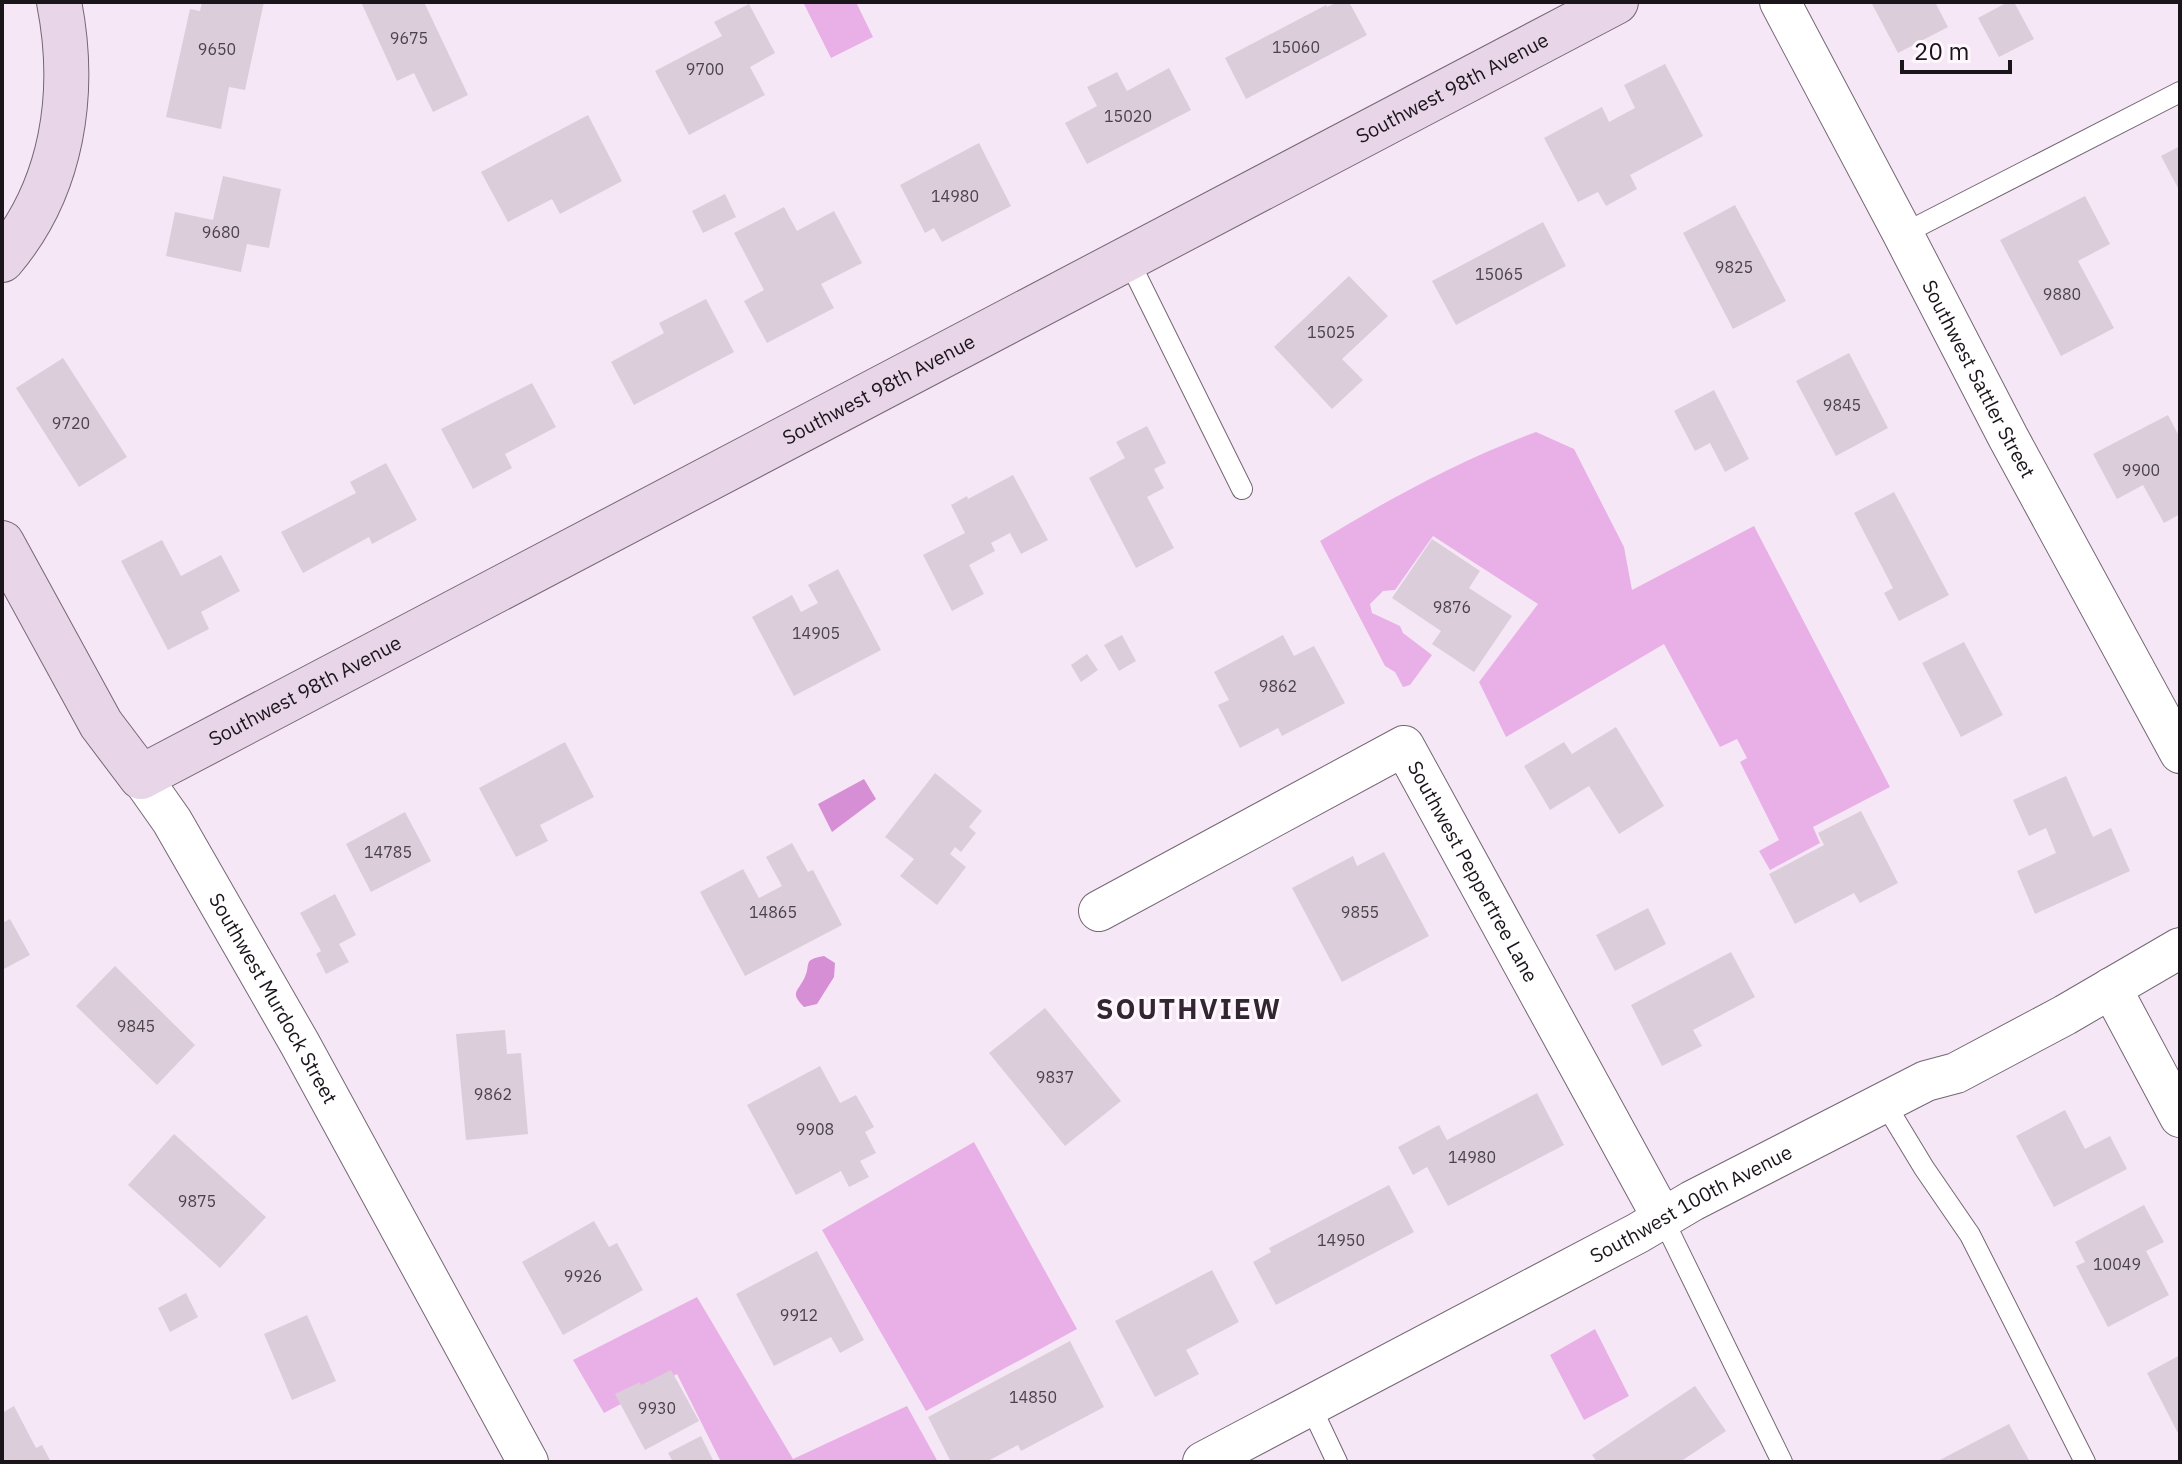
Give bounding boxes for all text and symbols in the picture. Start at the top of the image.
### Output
scale bar [1902,24,2010,74]
street label: Southwest 98th Avenue [1351,26,1553,149]
house number: 9675 [390,28,428,48]
text: 20 m [1914,35,1969,67]
house number: 15060 [1272,37,1320,57]
house number: 9650 [198,39,236,59]
house number: 9700 [686,59,724,79]
house number: 15020 [1104,106,1152,126]
house number: 14980 [931,186,979,206]
house number: 9680 [202,222,240,242]
house number: 9825 [1715,257,1753,277]
house number: 15065 [1475,264,1523,284]
street label: Southwest Sattler Street [1916,275,2042,483]
house number: 9880 [2043,284,2081,304]
house number: 15025 [1307,322,1355,342]
street label: Southwest 98th Avenue [777,327,979,451]
house number: 9845 [1823,395,1861,415]
house number: 9720 [52,413,90,433]
house number: 9900 [2122,460,2160,480]
house number: 9876 [1433,597,1471,617]
house number: 14905 [792,623,840,643]
street label: Southwest 98th Avenue [204,629,406,752]
house number: 9862 [1259,676,1297,696]
street label: Southwest Peppertree Lane [1402,756,1545,987]
house number: 14785 [364,842,412,862]
street label: Southwest Murdock Street [203,888,344,1108]
house number: 14865 [749,902,797,922]
house number: 9855 [1341,902,1379,922]
district label: SOUTHVIEW [1096,990,1282,1027]
house number: 9845 [117,1016,155,1036]
house number: 9837 [1036,1067,1074,1087]
house number: 9862 [474,1084,512,1104]
house number: 9908 [796,1119,834,1139]
street label: Southwest 100th Avenue [1585,1138,1796,1269]
house number: 14980 [1448,1147,1496,1167]
house number: 9875 [178,1191,216,1211]
house number: 14950 [1317,1230,1365,1250]
house number: 10049 [2093,1254,2141,1274]
house number: 9926 [564,1266,602,1286]
house number: 9912 [780,1305,818,1325]
house number: 14850 [1009,1387,1057,1407]
house number: 9930 [638,1398,676,1418]

